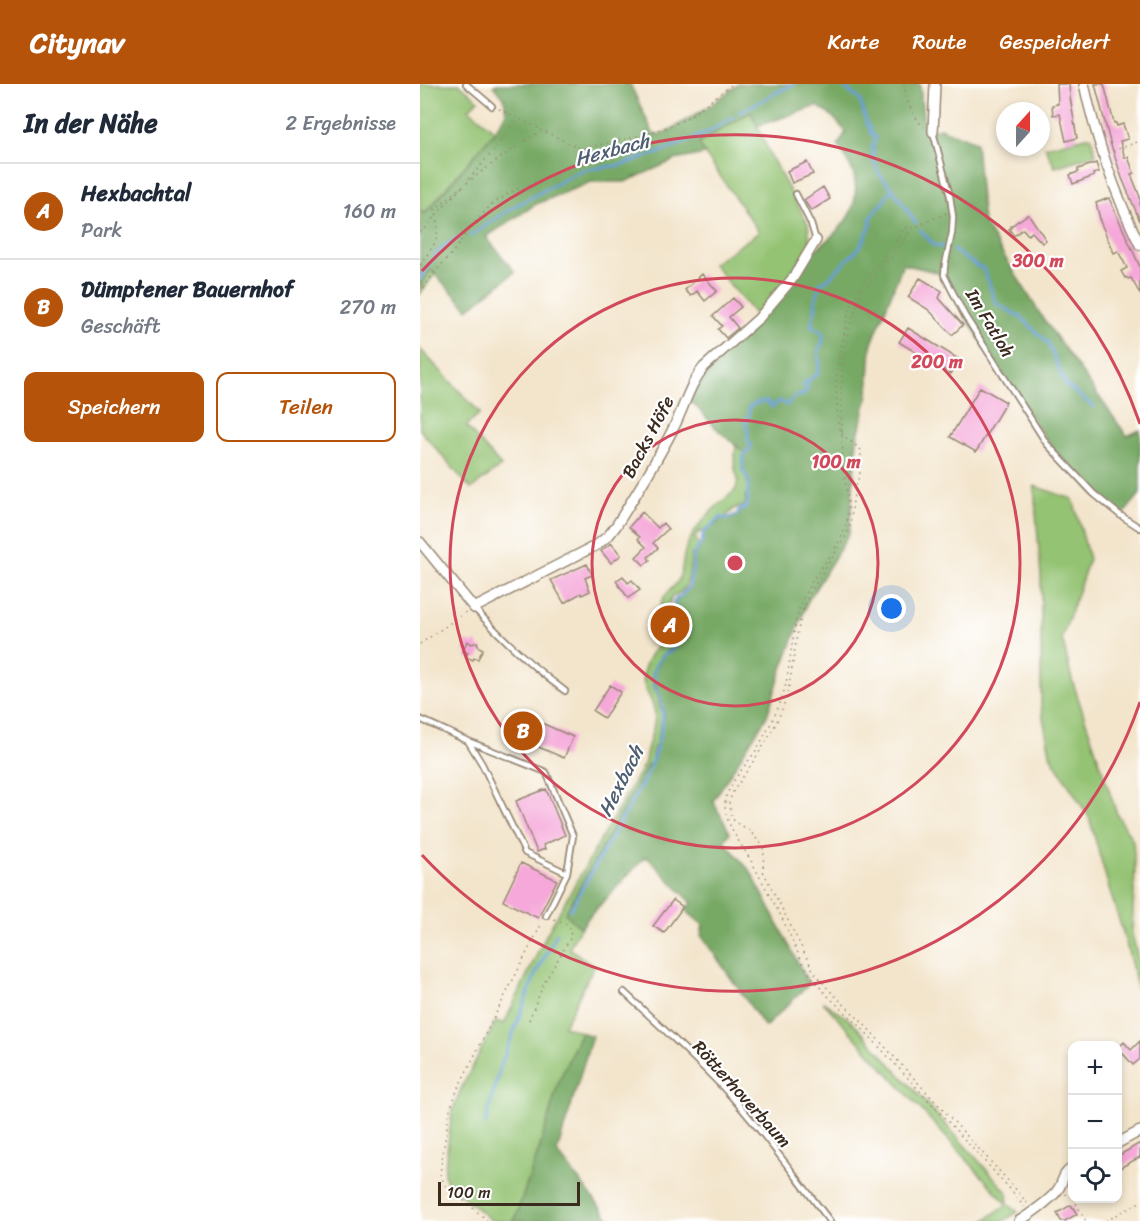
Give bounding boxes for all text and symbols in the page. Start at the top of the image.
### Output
text: Citynav [30,18,124,67]
text: Karte [828,23,879,61]
text: Route [912,23,966,61]
text: Gespeichert [999,23,1110,61]
text: In der Nähe [24,100,158,146]
north arrow [996,102,1050,156]
text: 2 Ergebnisse [286,106,396,141]
water label: Hexbach [571,123,655,177]
text: Hexbachtal [81,174,191,213]
text: A [37,194,50,229]
text: 160 m [343,194,396,229]
text: Park [81,213,122,248]
text: 300 m [1011,245,1064,277]
text: Dümptener Bauernhof [81,270,293,309]
street label: Im Fatloh [956,281,1023,364]
text: B [37,290,50,325]
text: 270 m [340,290,396,325]
text: Geschäft [81,309,160,344]
text: 200 m [910,346,963,378]
button: Speichern [24,372,204,442]
button: Teilen [216,372,396,442]
street label: Backs Höfe [613,390,683,484]
text: 100 m [812,446,861,478]
centre of rings [725,553,745,573]
your location [877,594,906,623]
pin: A [650,602,690,648]
pin: B [504,708,542,754]
water label: Hexbach [588,738,654,823]
street label: Rötterhoverbaum [684,1032,800,1156]
map controls [1068,1041,1122,1203]
button: + [1068,1041,1122,1095]
button: − [1068,1095,1122,1149]
button: locate [1068,1149,1122,1203]
text: 100 m [447,1178,491,1207]
scale bar [438,1179,580,1206]

